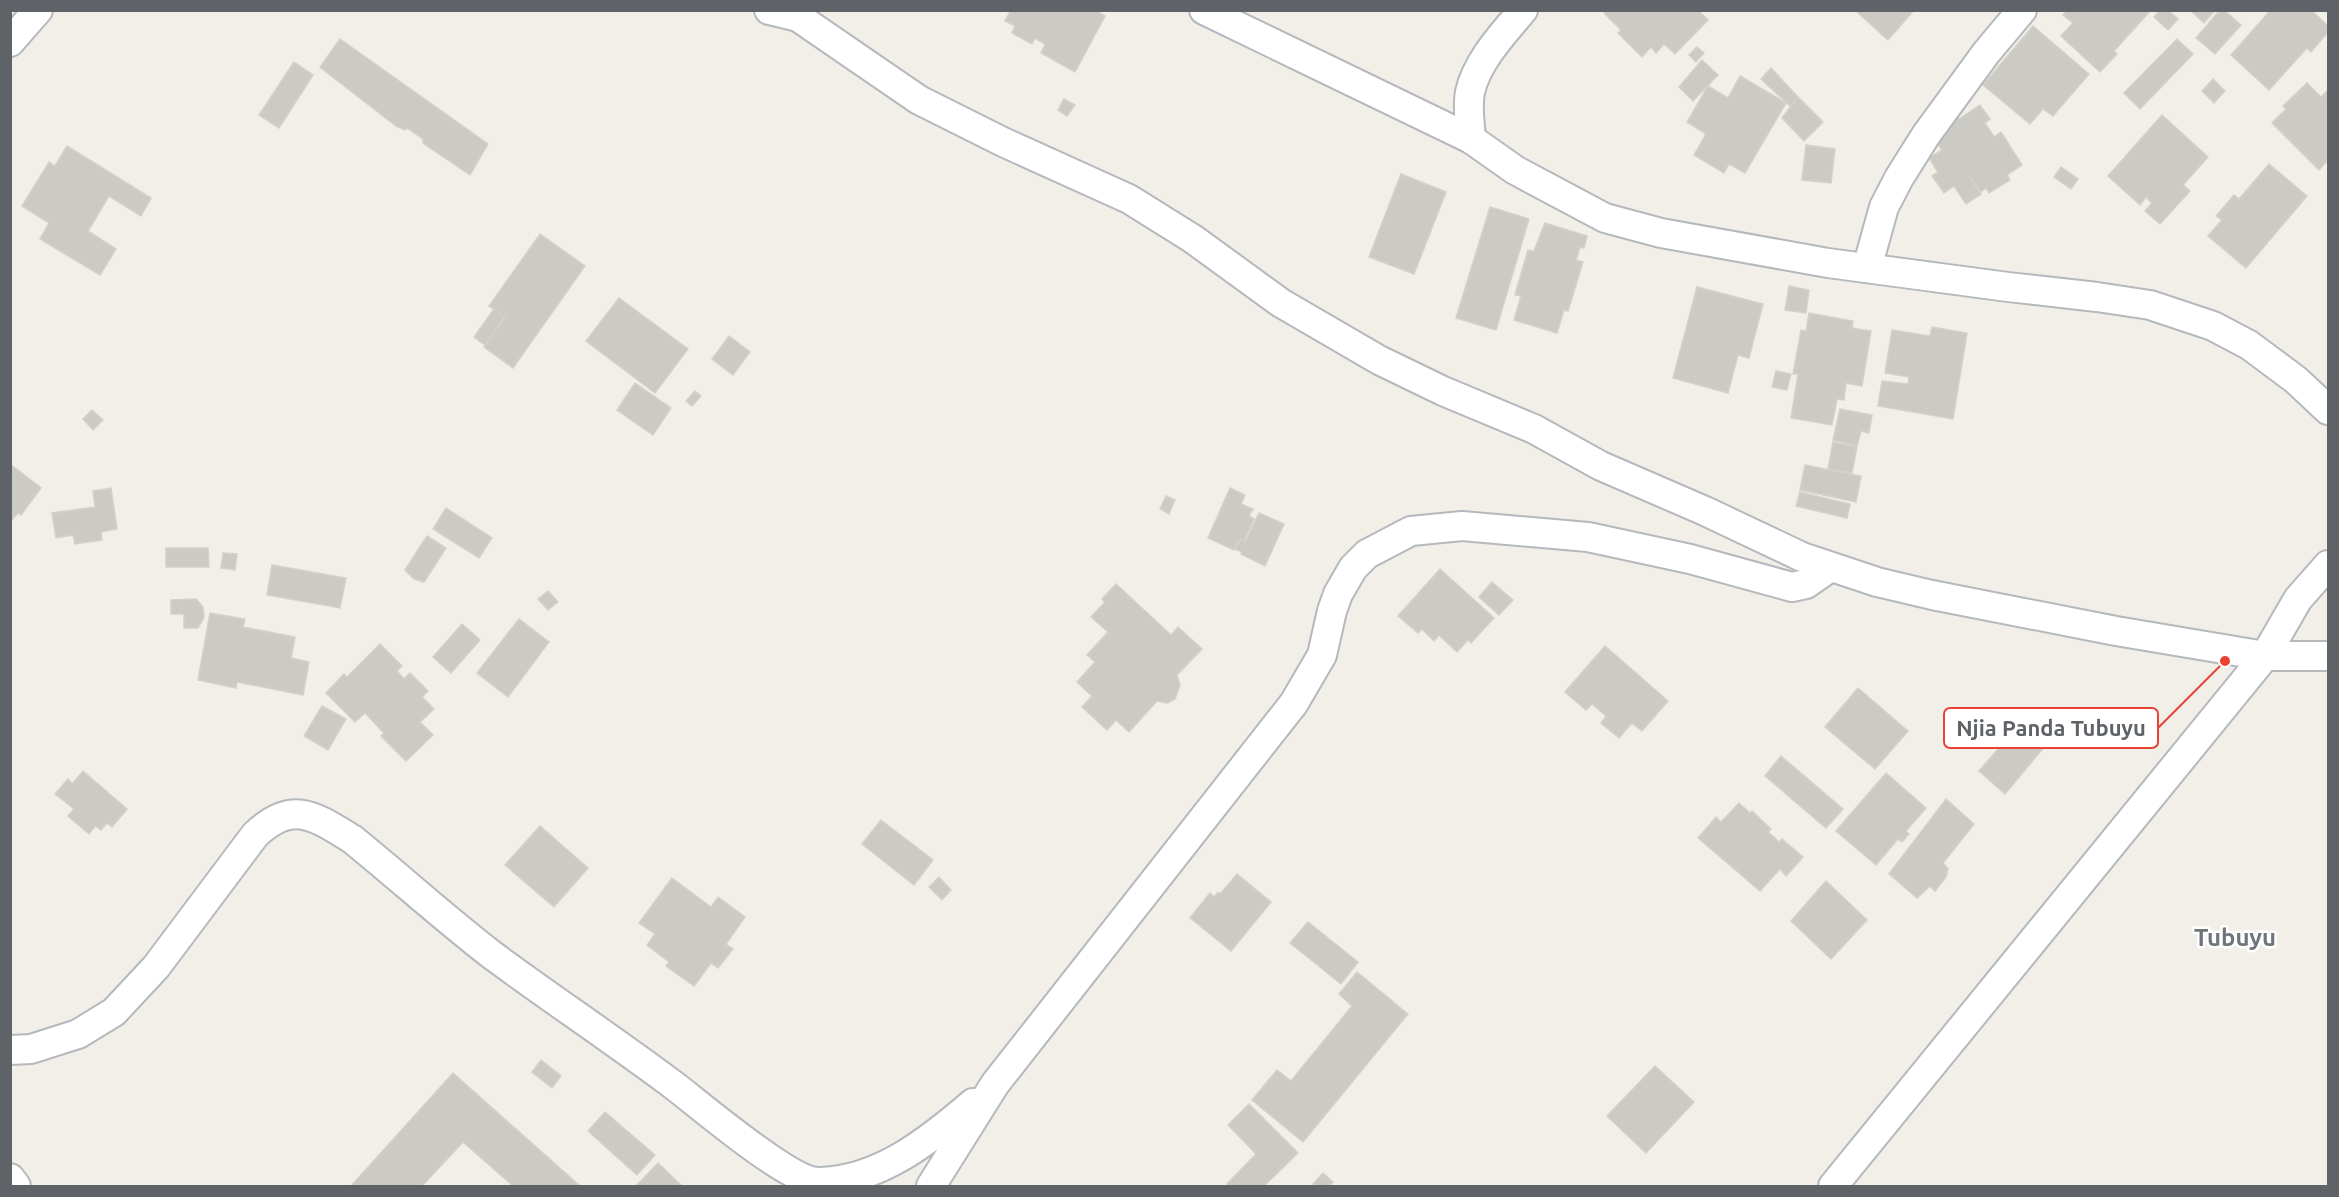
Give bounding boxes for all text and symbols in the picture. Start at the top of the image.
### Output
callout: Njia Panda Tubuyu [1944,708,2158,748]
text: Njia Panda Tubuyu [1956,715,2146,740]
district label: Tubuyu [2194,924,2276,951]

